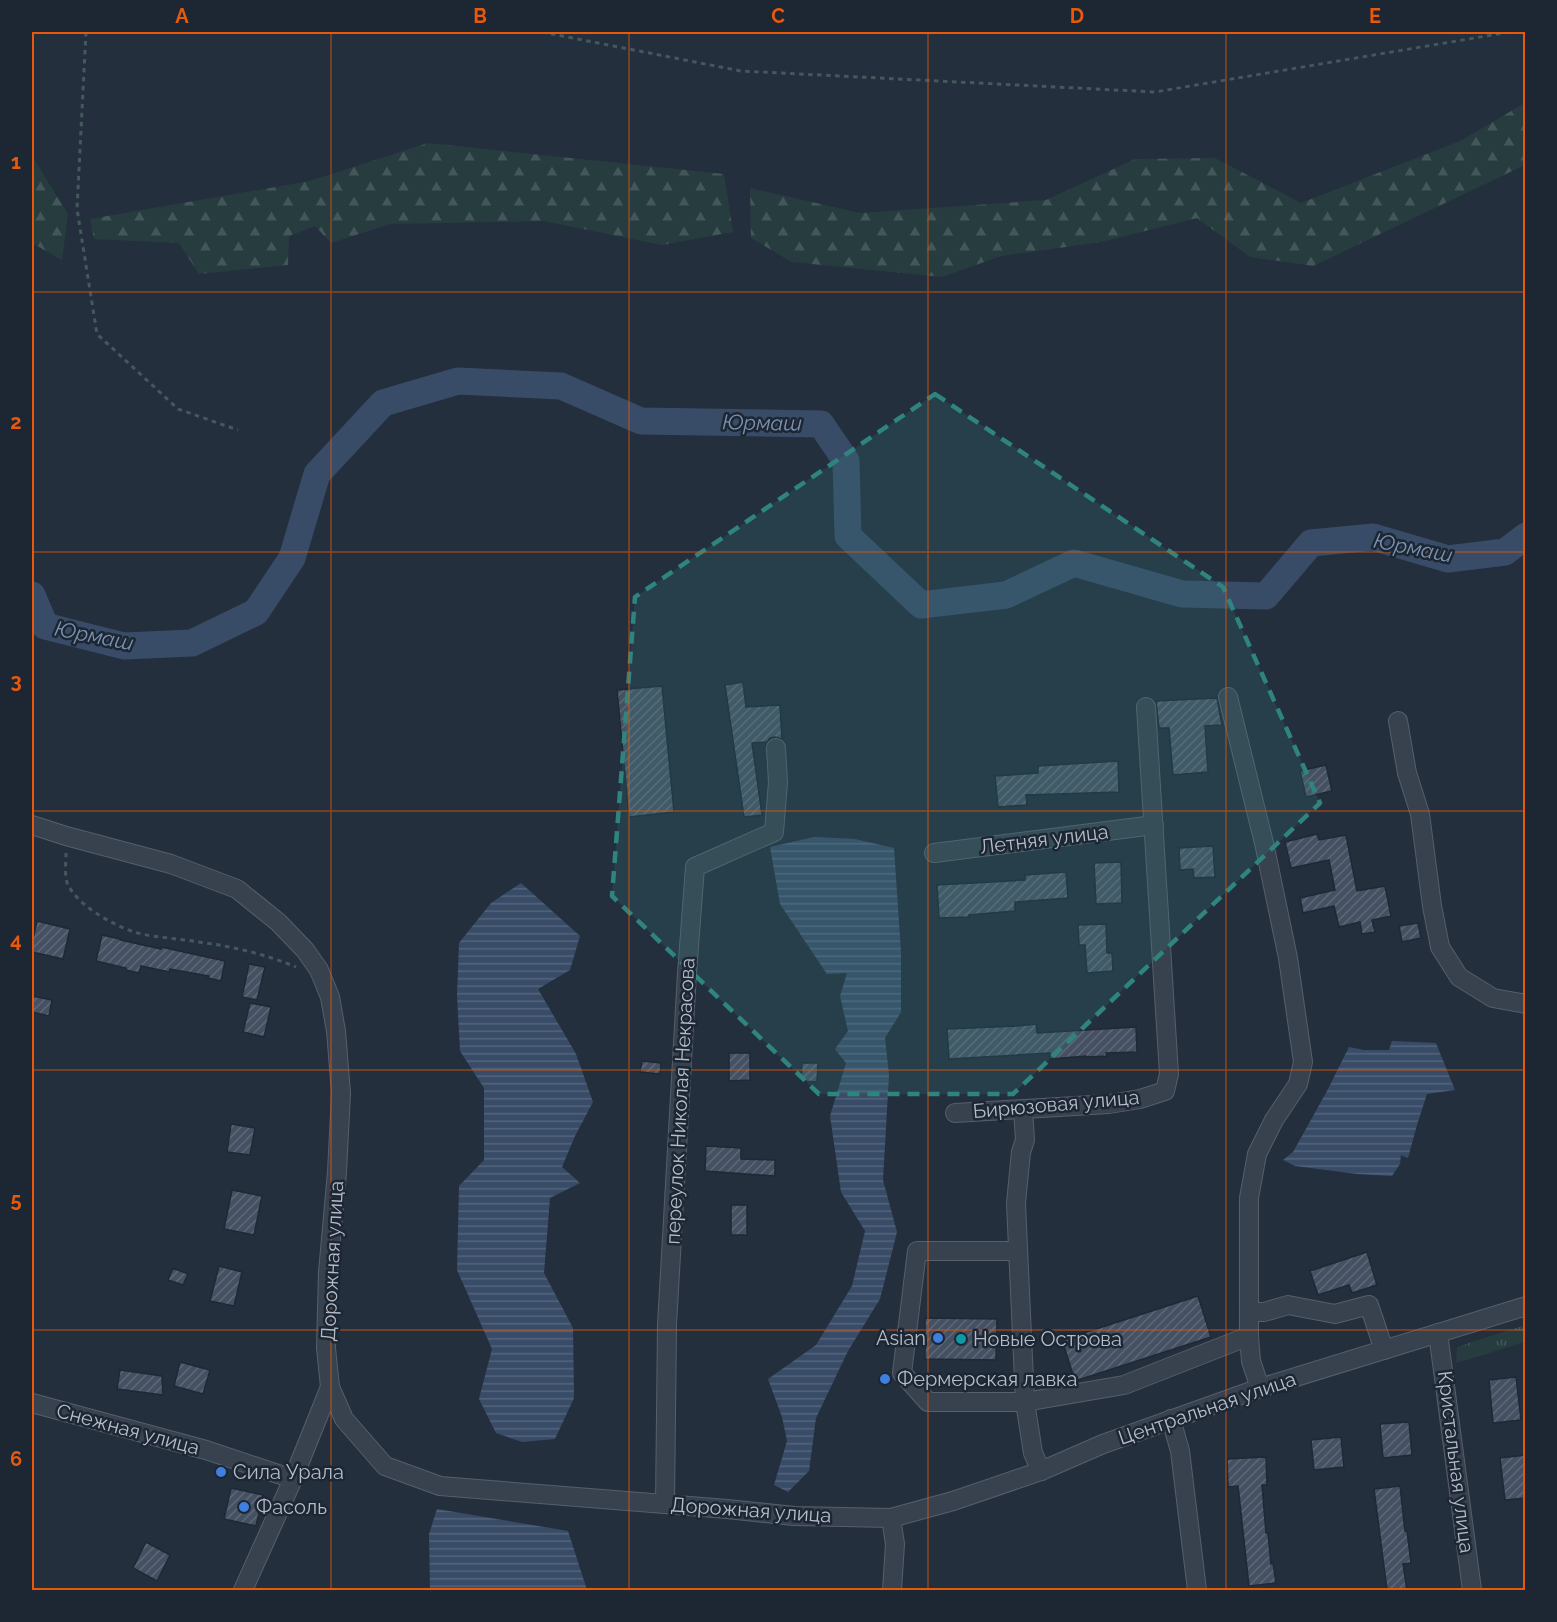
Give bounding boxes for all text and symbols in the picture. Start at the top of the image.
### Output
text: A [175,4,189,28]
text: B [473,4,487,28]
text: C [771,4,785,28]
text: D [1070,4,1084,28]
text: E [1369,4,1381,28]
text: 1 [11,150,21,174]
water label: Юрмаш [722,409,802,436]
text: 2 [10,410,22,434]
water label: Юрмаш [1372,528,1455,567]
water label: Юрмаш [53,616,136,655]
text: 3 [10,669,22,693]
street label: Летняя улица [978,819,1110,859]
text: 4 [10,928,22,952]
street label: переулок Николая Некрасова [661,957,699,1245]
street label: Бирюзовая улица [972,1085,1140,1123]
street label: Дорожная улица [316,1180,348,1342]
text: 5 [10,1188,22,1212]
place label: Asian [876,1326,926,1350]
place label: Новые Острова [973,1327,1122,1351]
marker: Asian [931,1331,945,1345]
marker: Новые Острова [954,1332,968,1346]
street label: Центральная улица [1115,1366,1299,1450]
place label: Фермерская лавка [897,1367,1077,1391]
street label: Кристальная улица [1433,1369,1479,1555]
marker: Фермерская лавка [878,1372,892,1386]
street label: Снежная улица [54,1398,202,1460]
text: 6 [10,1447,22,1471]
place label: Сила Урала [233,1460,344,1484]
marker: Сила Урала [214,1465,228,1479]
street label: Дорожная улица [670,1492,832,1528]
place label: Фасоль [256,1495,327,1519]
marker: Фасоль [237,1500,251,1514]

